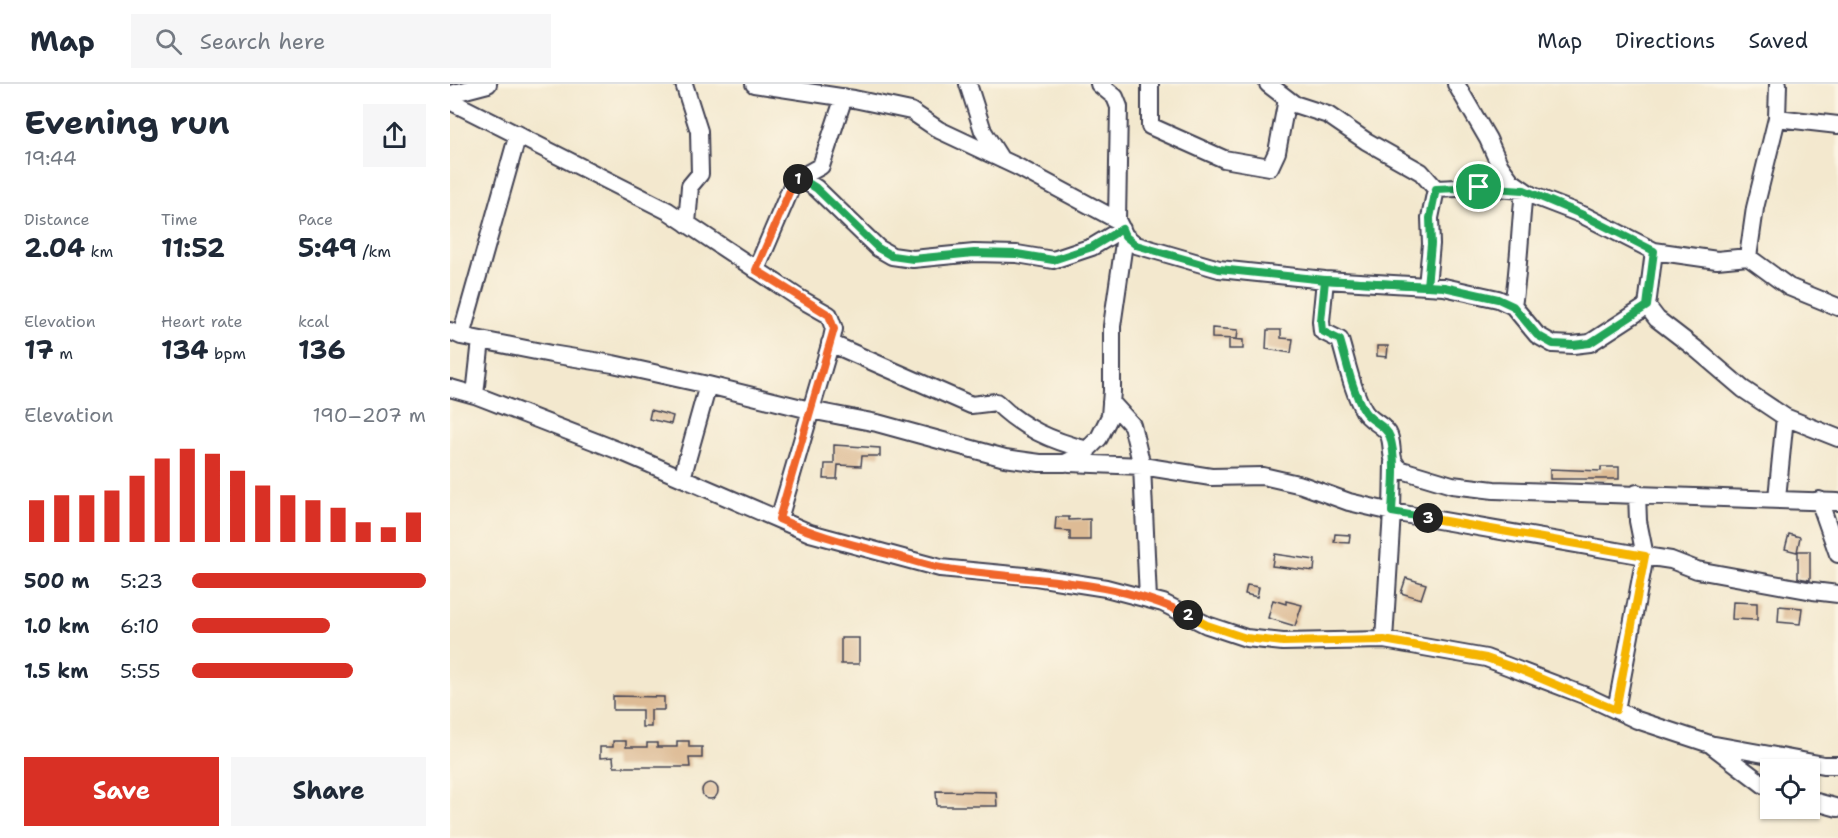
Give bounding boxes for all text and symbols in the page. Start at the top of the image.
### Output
search box [131,14,551,68]
text: Map [30,22,95,60]
icon: search [152,25,185,58]
text: Search here [200,27,325,56]
text: Map [1537,27,1582,55]
text: Directions [1615,27,1715,55]
text: Saved [1748,27,1808,55]
text: Evening run [24,100,230,145]
button: share [363,104,426,167]
text: 19:44 [24,145,77,171]
pin [1453,161,1504,212]
pin: 1 [783,164,813,194]
text: 1 [794,168,802,189]
icon: arrive [1462,170,1495,203]
text: Distance [24,209,90,230]
text: Time [161,209,198,230]
text: Pace [298,209,333,230]
text: 2.04 [24,230,85,265]
text: 11:52 [161,230,225,265]
text: 5:49 [298,230,357,265]
text: km [85,241,113,262]
text: /km [357,241,391,262]
text: Elevation [24,311,96,332]
text: Heart rate [161,311,243,332]
text: kcal [298,311,329,332]
text: 17 [24,332,54,367]
text: 134 [161,332,208,367]
text: 136 [298,332,346,367]
text: m [54,343,73,364]
text: bpm [208,343,246,364]
text: Elevation [24,402,114,428]
text: 190–207 m [312,402,426,428]
pin: 3 [1413,503,1443,533]
text: 3 [1422,507,1434,528]
text: 500 m [24,568,90,594]
text: 5:23 [120,568,163,594]
pin: 2 [1173,600,1203,630]
text: 2 [1182,604,1194,625]
text: 1.0 km [24,613,89,639]
text: 6:10 [120,613,159,639]
text: 1.5 km [24,658,88,684]
text: 5:55 [120,658,160,684]
button: Save [24,757,219,826]
button: Share [231,757,426,826]
map controls [1760,759,1820,819]
button: locate [1760,759,1820,819]

